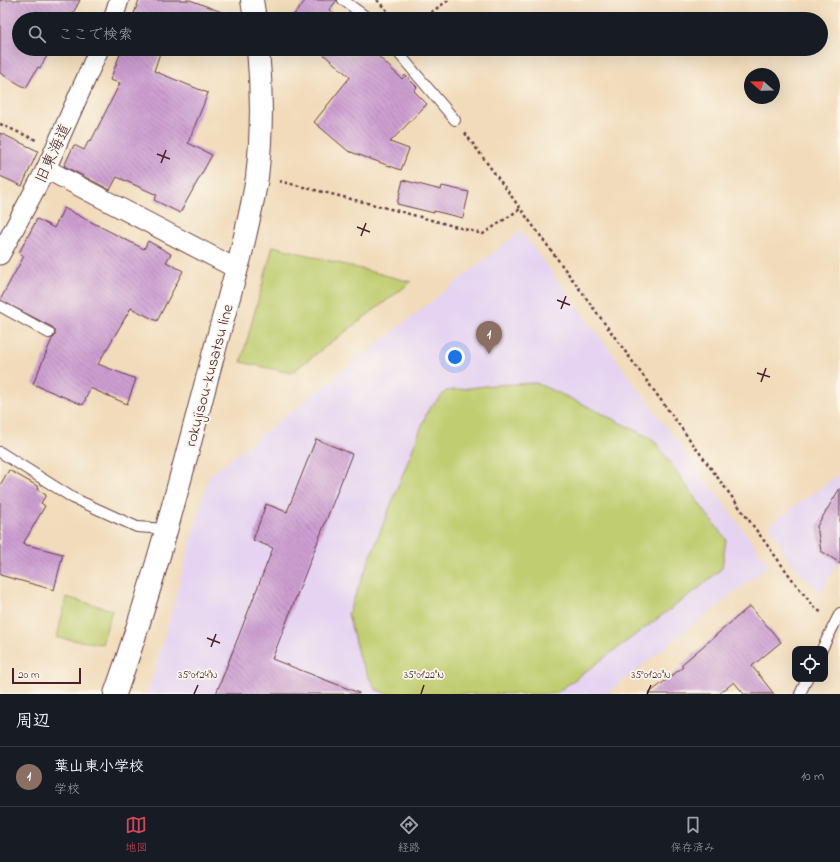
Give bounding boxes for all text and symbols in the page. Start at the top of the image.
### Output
search box [12,12,828,56]
icon: search [26,23,48,45]
text: ここで検索 [58,24,133,46]
north arrow [744,68,780,104]
street label: 旧東海道 [29,120,78,188]
street label: rokujisou-kusatsu line [179,301,241,449]
pin: 1 [476,321,502,354]
your location [445,347,465,367]
map controls [792,646,828,682]
button: locate [792,646,828,682]
scale bar [12,666,81,685]
text: 20 m [18,667,40,683]
text: 35°01'24"N [178,668,218,683]
text: 35°01'22"N [404,668,444,683]
text: 35°01'20"N [631,668,671,683]
text: 周辺 [16,709,50,734]
text: 葉山東小学校 [54,756,144,778]
text: 1 [27,767,31,786]
text: 10 m [801,767,824,786]
text: 学校 [54,780,80,799]
tab: 地図 [125,814,147,856]
tab: 経路 [398,814,420,856]
tab: 保存済み [671,814,715,856]

